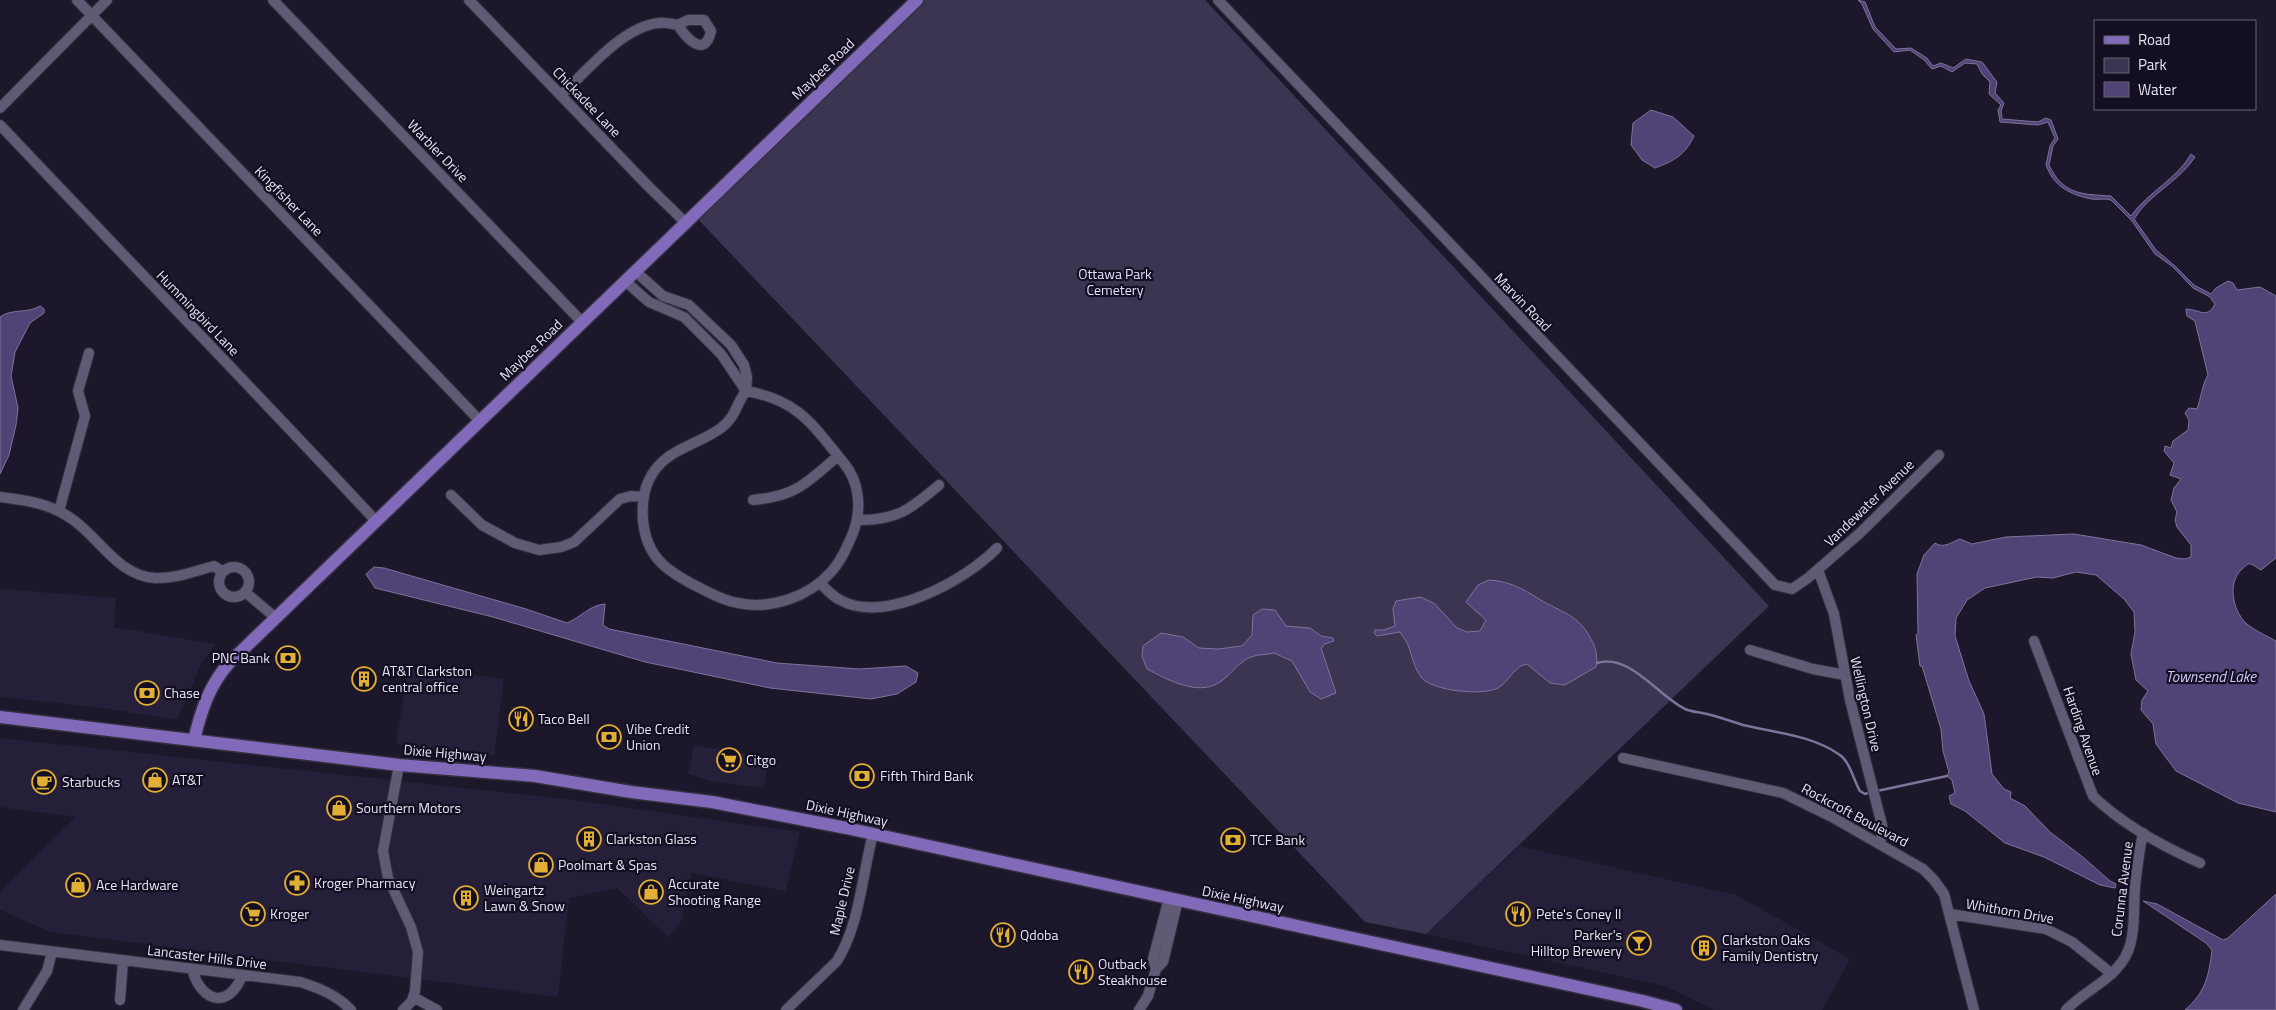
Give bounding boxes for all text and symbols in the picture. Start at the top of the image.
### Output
legend [2094,20,2256,110]
text: Road [2138,28,2170,51]
street label: Maybee Road [786,33,859,104]
text: Park [2138,53,2167,76]
street label: Chickadee Lane [548,62,626,142]
text: Water [2138,78,2177,101]
street label: Warbler Drive [403,114,474,187]
street label: Kingfisher Lane [250,161,328,241]
park label: Ottawa Park Cemetery [1078,263,1152,300]
street label: Hummingbird Lane [152,265,245,360]
street label: Marvin Road [1490,268,1557,336]
street label: Maybee Road [494,314,567,385]
street label: Vandewater Avenue [1819,454,1918,551]
bank icon: PNC Bank [275,645,301,671]
place label: PNC Bank [212,647,270,668]
street label: Wellington Drive [1845,654,1888,753]
place label: AT&T Clarkston central office [382,660,472,697]
water label: Townsend Lake [2166,665,2257,688]
building icon: AT&T Clarkston central office [351,666,377,692]
bank icon: Chase [134,680,160,706]
place label: Chase [164,682,200,703]
street label: Harding Avenue [2058,683,2109,778]
restaurant icon: Taco Bell [508,706,534,732]
place label: Taco Bell [538,708,590,729]
place label: Vibe Credit Union [626,718,690,755]
bank icon: Vibe Credit Union [596,724,622,750]
street label: Dixie Highway [403,738,488,767]
supermarket icon: Citgo [716,747,742,773]
place label: Citgo [746,749,776,770]
bank icon: Fifth Third Bank [849,763,875,789]
place label: Fifth Third Bank [880,765,974,786]
shop icon: AT&T [142,767,168,793]
cafe icon: Starbucks [31,769,57,795]
place label: AT&T [172,769,204,790]
place label: Starbucks [62,771,120,792]
street label: Rockcroft Boulevard [1798,777,1913,852]
street label: Dixie Highway [804,794,890,831]
shop icon: Sourthern Motors [326,795,352,821]
place label: Sourthern Motors [356,797,461,818]
building icon: Clarkston Glass [576,826,602,852]
bank icon: TCF Bank [1220,827,1246,853]
place label: Clarkston Glass [606,828,697,849]
place label: TCF Bank [1250,829,1305,850]
street label: Corunna Avenue [2105,840,2138,938]
shop icon: Poolmart & Spas [528,852,554,878]
place label: Poolmart & Spas [558,854,657,875]
street label: Maple Drive [823,864,860,937]
pharmacy icon: Kroger Pharmacy [284,870,310,896]
shop icon: Ace Hardware [65,872,91,898]
place label: Kroger Pharmacy [314,872,416,893]
place label: Accurate Shooting Range [668,873,761,910]
place label: Ace Hardware [96,874,178,895]
place label: Weingartz Lawn & Snow [484,879,565,916]
shop icon: Accurate Shooting Range [638,879,664,905]
street label: Dixie Highway [1200,880,1286,917]
building icon: Weingartz Lawn & Snow [453,885,479,911]
street label: Whithorn Drive [1965,892,2056,929]
supermarket icon: Kroger [240,901,266,927]
restaurant icon: Pete's Coney II [1505,901,1531,927]
place label: Kroger [270,903,309,924]
place label: Pete's Coney II [1536,903,1622,924]
restaurant icon: Qdoba [990,922,1016,948]
place label: Qdoba [1020,924,1058,945]
place label: Parker's Hilltop Brewery [1531,924,1622,961]
place label: Clarkston Oaks Family Dentistry [1722,929,1819,966]
bar icon: Parker's Hilltop Brewery [1626,930,1652,956]
building icon: Clarkston Oaks Family Dentistry [1691,935,1717,961]
street label: Lancaster Hills Drive [146,939,268,974]
place label: Outback Steakhouse [1098,953,1167,990]
restaurant icon: Outback Steakhouse [1068,959,1094,985]

